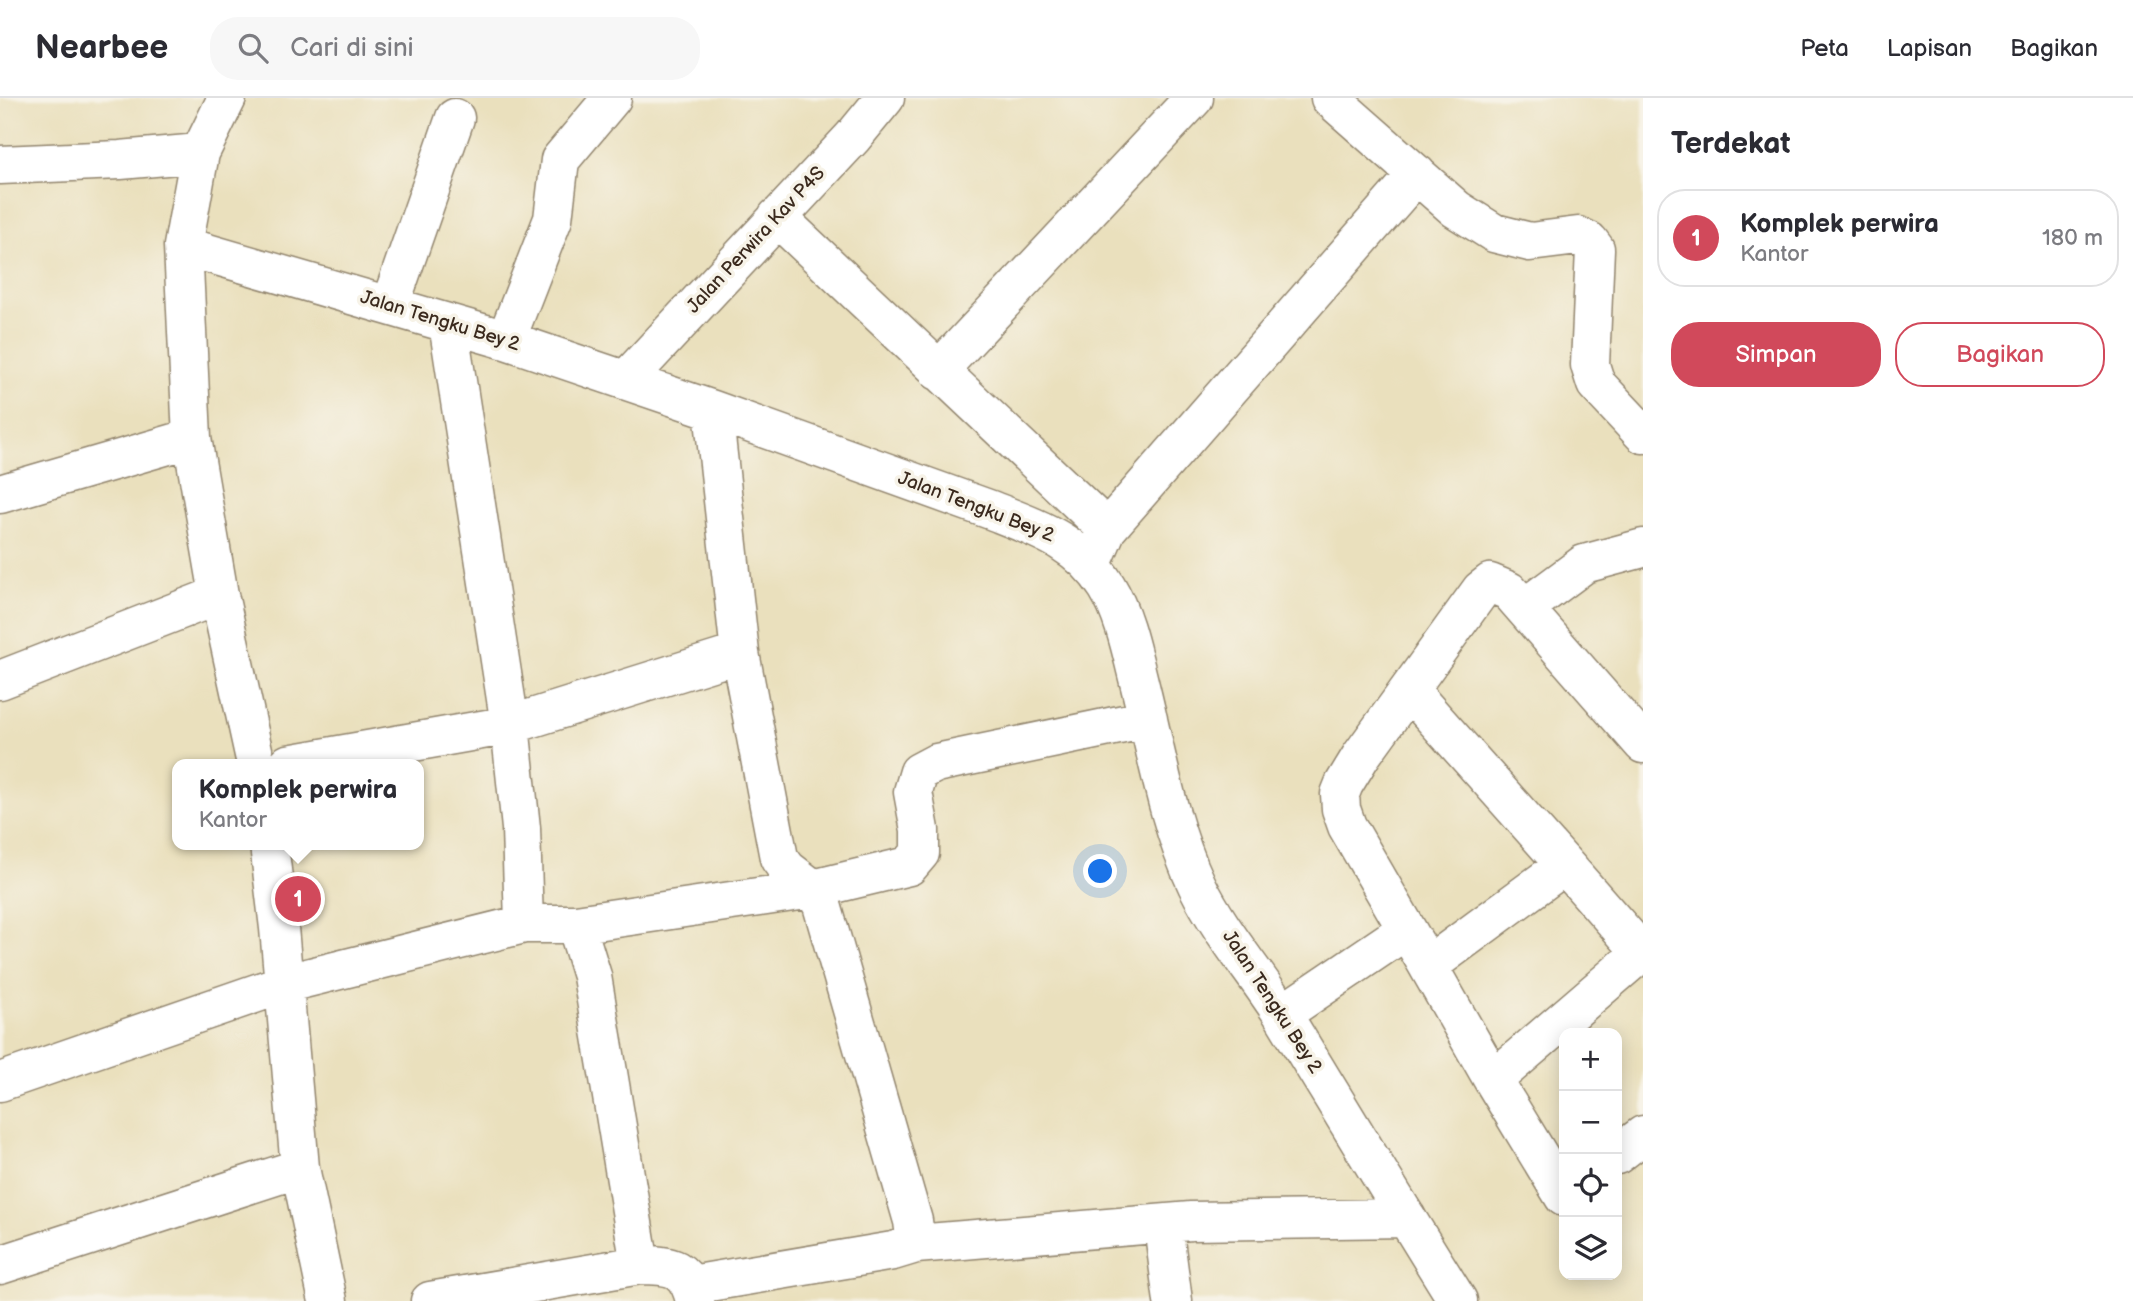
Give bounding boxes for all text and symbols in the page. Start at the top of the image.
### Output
search box [210,17,700,80]
text: Nearbee [35,28,168,68]
icon: search [234,29,272,67]
text: Cari di sini [290,33,414,64]
text: Peta [1800,34,1849,63]
text: Lapisan [1887,34,1972,63]
text: Bagikan [2010,34,2098,63]
text: Terdekat [1671,126,1790,162]
street label: Jalan Perwira Kav P4S [682,162,830,318]
text: Komplek perwira [1740,209,1939,240]
text: 1 [1691,224,1701,252]
text: 180 m [2042,224,2103,252]
text: Kantor [1740,240,1808,268]
street label: Jalan Tengku Bey 2 [358,286,523,356]
button: Simpan [1671,322,1881,387]
button: Bagikan [1895,322,2105,387]
street label: Jalan Tengku Bey 2 [895,467,1058,548]
popup [172,759,424,850]
text: Komplek perwira [199,775,397,806]
text: Kantor [199,806,267,834]
your location [1083,854,1117,888]
pin: 1 [275,873,321,925]
street label: Jalan Tengku Bey 2 [1217,926,1327,1078]
map controls [1559,1028,1622,1280]
button: + [1559,1028,1622,1091]
button: − [1559,1091,1622,1154]
button: locate [1559,1154,1622,1217]
button: layers [1559,1217,1622,1280]

